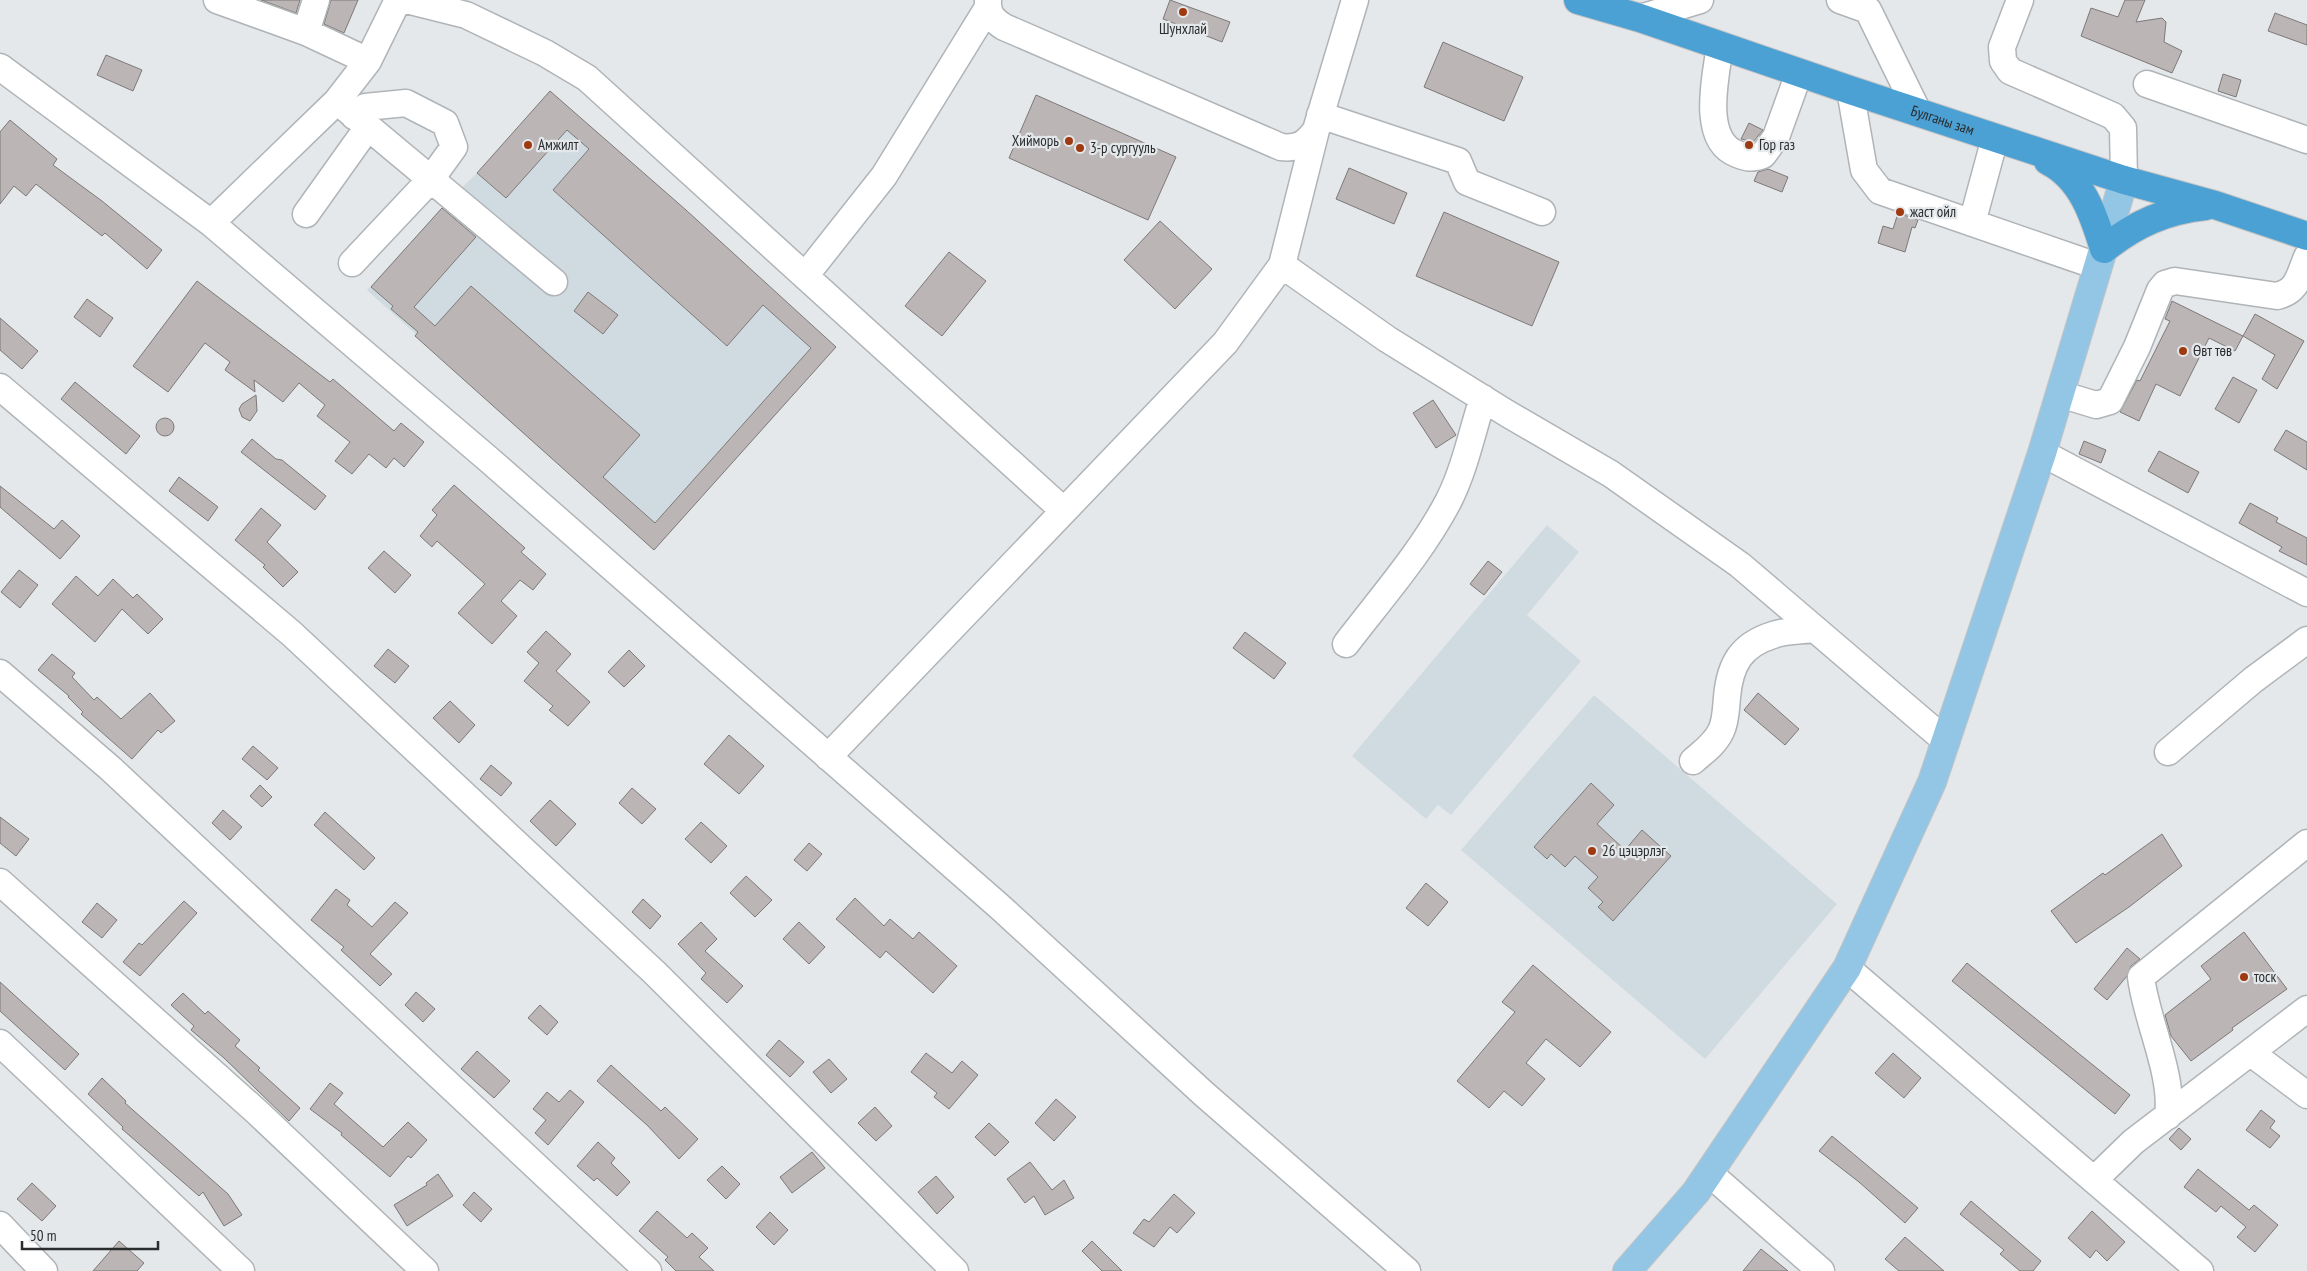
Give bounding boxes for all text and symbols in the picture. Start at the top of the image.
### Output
marker: Шунхлай [1177,6,1189,18]
place label: Шунхлай [1159,19,1207,38]
street label: Булганы зам [1909,101,1977,139]
place label: Хийморь [1012,131,1059,150]
place label: Амжилт [538,135,579,154]
marker: Хийморь [1063,135,1075,147]
place label: Гор газ [1759,135,1795,154]
place label: 3-р сургууль [1090,138,1156,157]
marker: Амжилт [522,139,534,151]
marker: Гор газ [1743,139,1755,151]
marker: 3-р сургууль [1074,142,1086,154]
place label: жаст ойл [1910,202,1956,221]
marker: жаст ойл [1894,206,1906,218]
place label: Өвт төв [2193,341,2232,360]
marker: Өвт төв [2177,345,2189,357]
place label: 26 цэцэрлэг [1602,841,1666,860]
marker: 26 цэцэрлэг [1586,845,1598,857]
place label: тоск [2254,967,2276,986]
marker: тоск [2238,971,2250,983]
scale bar [22,1218,159,1250]
text: 50 m [30,1226,56,1245]

